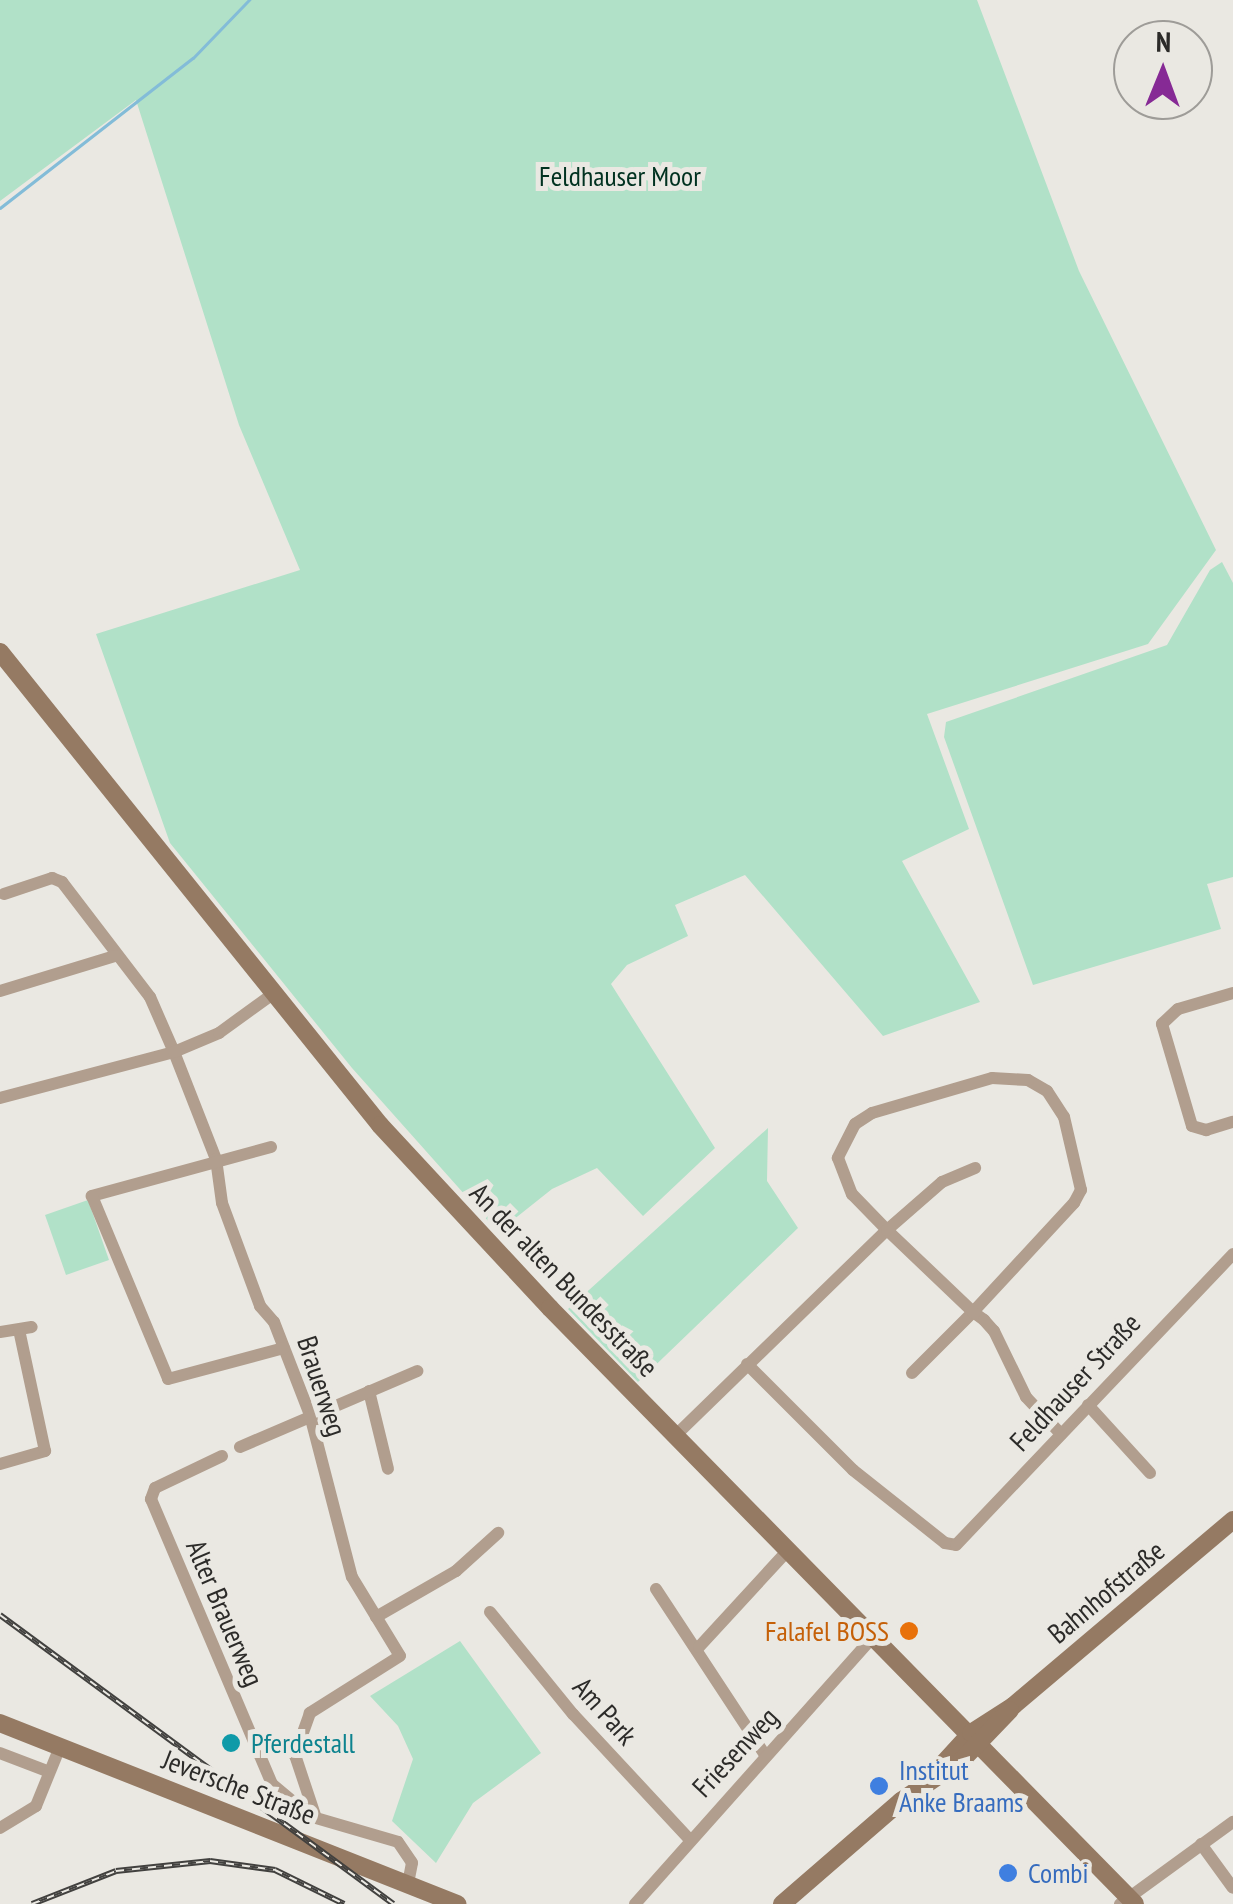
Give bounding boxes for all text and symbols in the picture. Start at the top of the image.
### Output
north arrow [1113,20,1213,120]
text: N [1156,23,1171,60]
park label: Feldhauser Moor [539,159,701,193]
street label: An der alten Bundesstraße [463,1176,665,1384]
street label: Feldhauser Straße [1003,1306,1147,1458]
street label: Brauerweg [290,1332,354,1440]
street label: Bahnhofstraße [1041,1534,1171,1650]
street label: Alter Brauerweg [179,1535,271,1691]
place label: Falafel BOSS [765,1614,889,1648]
marker: Falafel BOSS [898,1620,920,1642]
street label: Am Park [566,1670,644,1752]
street label: Friesenweg [685,1700,785,1804]
place label: Pferdestall [251,1726,355,1760]
marker: Pferdestall [220,1732,242,1754]
street label: Jeversche Straße [158,1742,320,1832]
place label: Institut Anke Braams [899,1753,1024,1819]
marker: Institut Anke Braams [868,1775,890,1797]
place label: Combi [1028,1856,1089,1890]
marker: Combi [997,1862,1019,1884]

